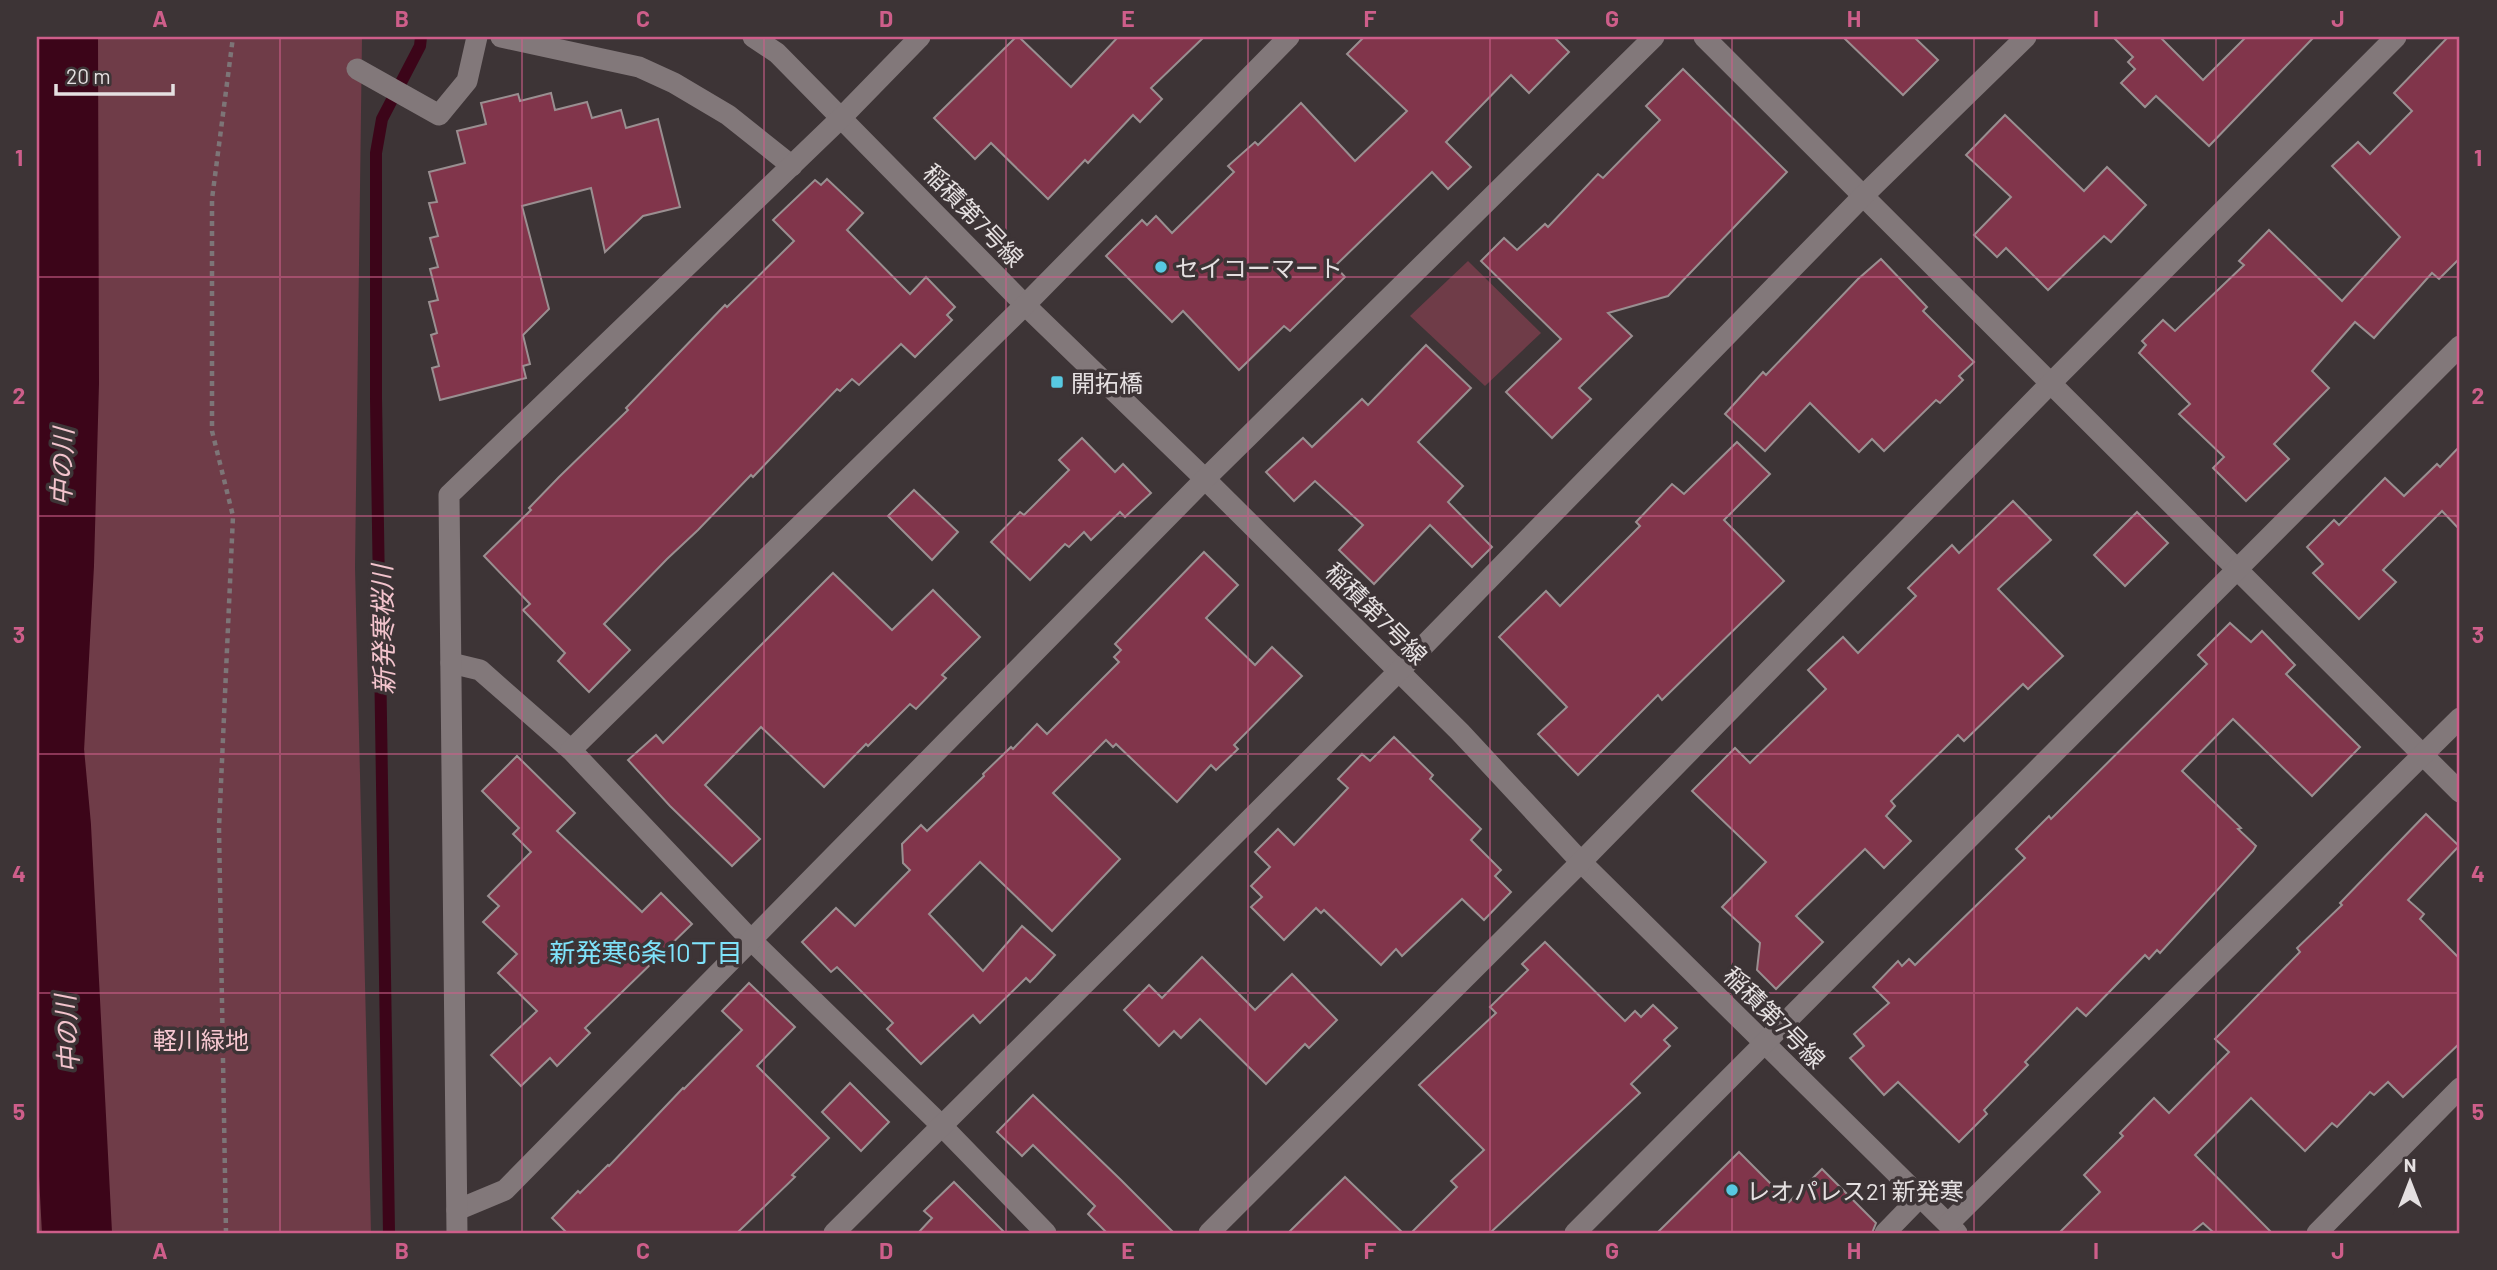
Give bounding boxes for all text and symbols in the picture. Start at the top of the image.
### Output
text: A [152,4,168,32]
text: B [395,4,409,32]
text: C [636,4,650,32]
text: D [879,4,893,32]
text: E [1121,4,1135,32]
text: F [1364,4,1377,32]
text: G [1605,4,1619,32]
text: H [1847,4,1861,32]
text: I [2093,4,2099,32]
text: J [2331,4,2345,32]
scale bar [56,52,173,96]
text: 20 m [66,63,111,88]
text: 1 [15,143,23,171]
text: 1 [2474,143,2482,171]
street label: 稲積第7号線 [918,158,1030,272]
place label: セイコーマート [1175,253,1343,282]
marker: セイコーマート [1153,259,1169,275]
place label: 開拓橋 [1071,368,1143,397]
marker: 開拓橋 [1049,374,1065,390]
text: 2 [13,381,25,409]
text: 2 [2472,381,2484,409]
water label: 中の川 [44,424,78,507]
street label: 稲積第7号線 [1320,556,1434,670]
water label: 新発寒桜川 [365,562,399,695]
text: 3 [13,620,25,648]
text: 3 [2472,620,2484,648]
text: 4 [12,859,26,887]
text: 4 [2471,859,2485,887]
district label: 新発寒6条10丁目 [549,936,743,967]
street label: 稲積第7号線 [1718,960,1832,1074]
water label: 中の川 [48,991,84,1074]
park label: 軽川緑地 [153,1025,249,1054]
text: 5 [13,1097,25,1125]
text: 5 [2472,1097,2484,1125]
north arrow [2374,1148,2444,1218]
text: N [2404,1153,2416,1176]
place label: レオパレス21 新発寒 [1746,1176,1964,1205]
marker: レオパレス21 新発寒 [1724,1182,1740,1198]
text: A [152,1236,168,1264]
text: B [395,1236,409,1264]
text: C [636,1236,650,1264]
text: D [879,1236,893,1264]
text: E [1121,1236,1135,1264]
text: F [1364,1236,1377,1264]
text: G [1605,1236,1619,1264]
text: H [1847,1236,1861,1264]
text: I [2093,1236,2099,1264]
text: J [2331,1236,2345,1264]

